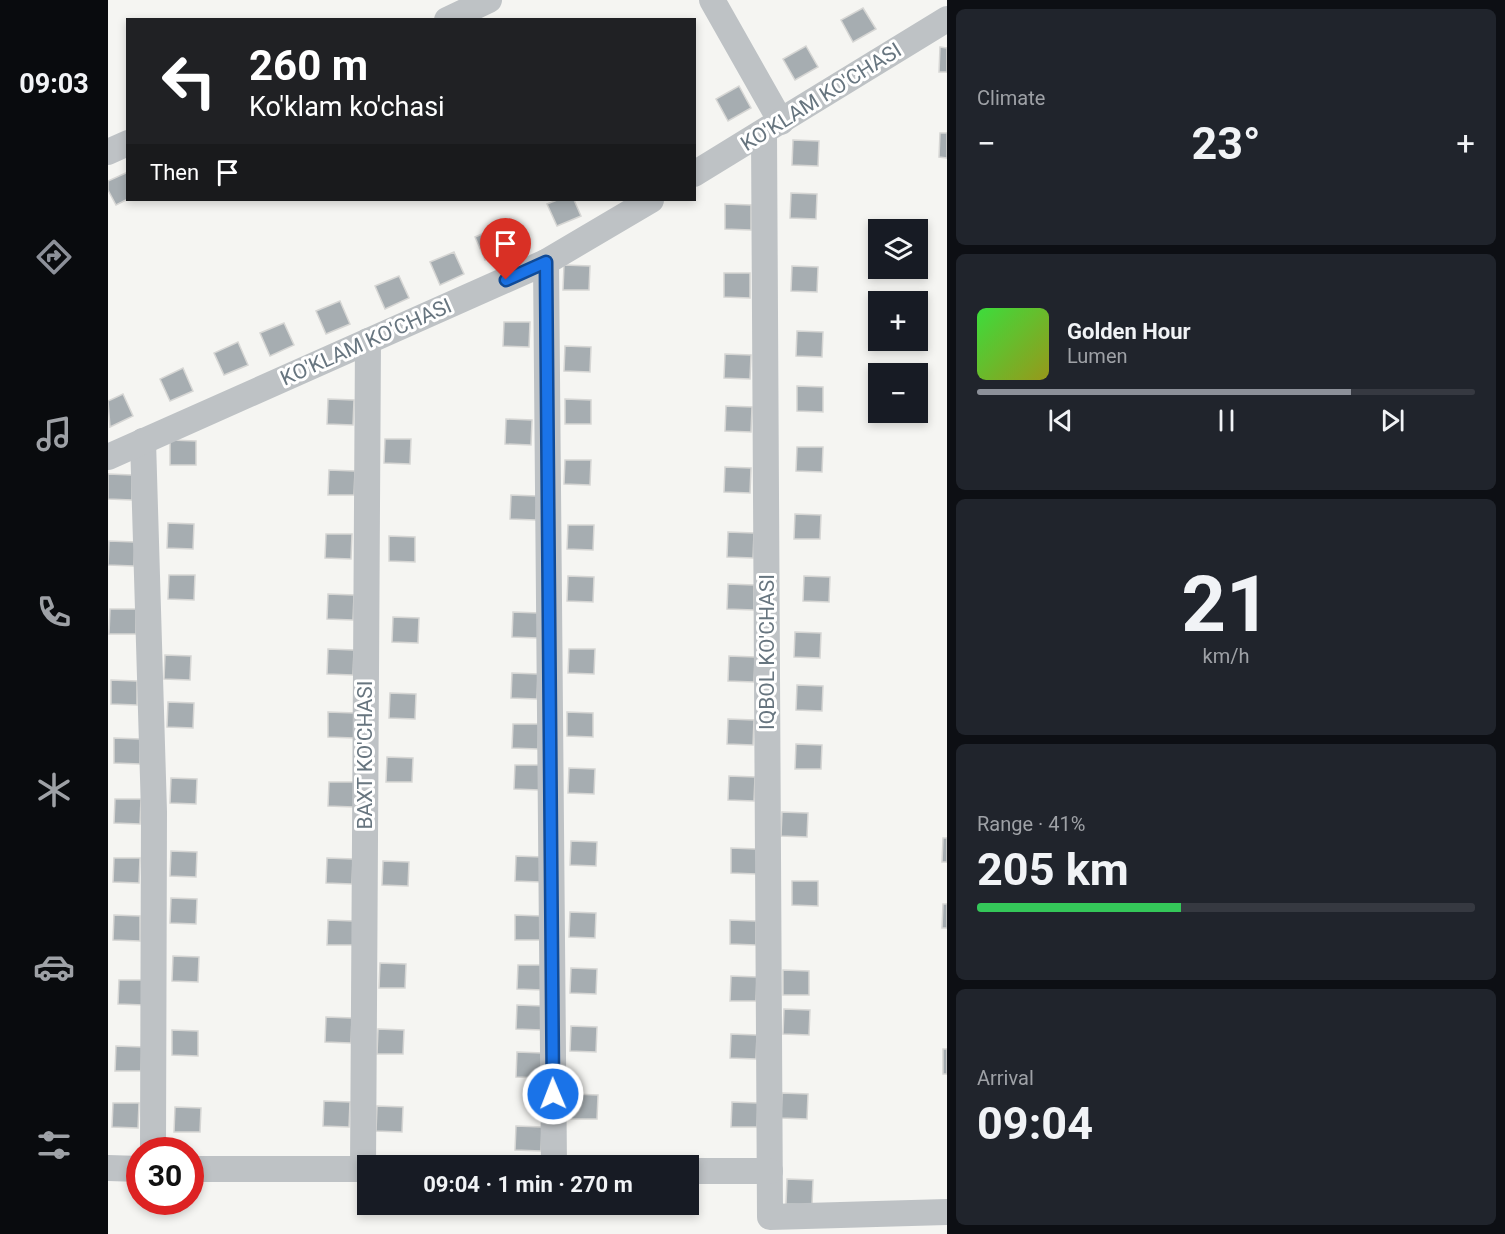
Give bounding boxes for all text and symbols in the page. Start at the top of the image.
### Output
street label: KO'KLAM KO'CHASI [736,38,906,156]
text: 260 m [249,41,368,90]
icon: left [150,42,228,120]
text: 09:03 [19,68,89,100]
text: Climate [977,86,1045,110]
text: Ko'klam ko'chasi [249,91,445,123]
text: 23° [1191,117,1261,170]
text: − [977,124,996,163]
text: + [1456,124,1475,163]
icon: arrive [211,156,244,189]
text: Then [150,160,199,185]
pin [480,218,531,280]
map controls [868,219,928,423]
button: layers [868,219,928,279]
icon: arrive [489,227,522,260]
icon: directions [33,236,75,278]
button: + [868,291,928,351]
street label: KO'KLAM KO'CHASI [277,293,455,391]
text: Golden Hour [1067,319,1191,344]
text: Lumen [1067,344,1128,368]
button: − [868,363,928,423]
icon: previous [1044,404,1077,437]
icon: pause [1210,404,1243,437]
icon: next [1376,404,1409,437]
icon: music [33,413,75,455]
text: 21 [1181,559,1271,650]
street label: IQBOL KO'CHASI [755,574,779,730]
icon: phone [33,591,75,633]
text: km/h [1203,644,1249,668]
street label: BAXT KO'CHASI [353,681,377,829]
icon: climate [33,769,75,811]
text: Range · 41% [977,812,1085,836]
text: 205 km [977,843,1129,896]
icon: car [33,946,75,988]
position arrow [521,1062,585,1126]
text: Arrival [977,1066,1034,1090]
text: 09:04 [977,1097,1093,1150]
icon: filters [33,1124,75,1166]
speed limit sign: 30 [126,1137,204,1215]
text: 09:04 · 1 min · 270 m [423,1172,633,1197]

